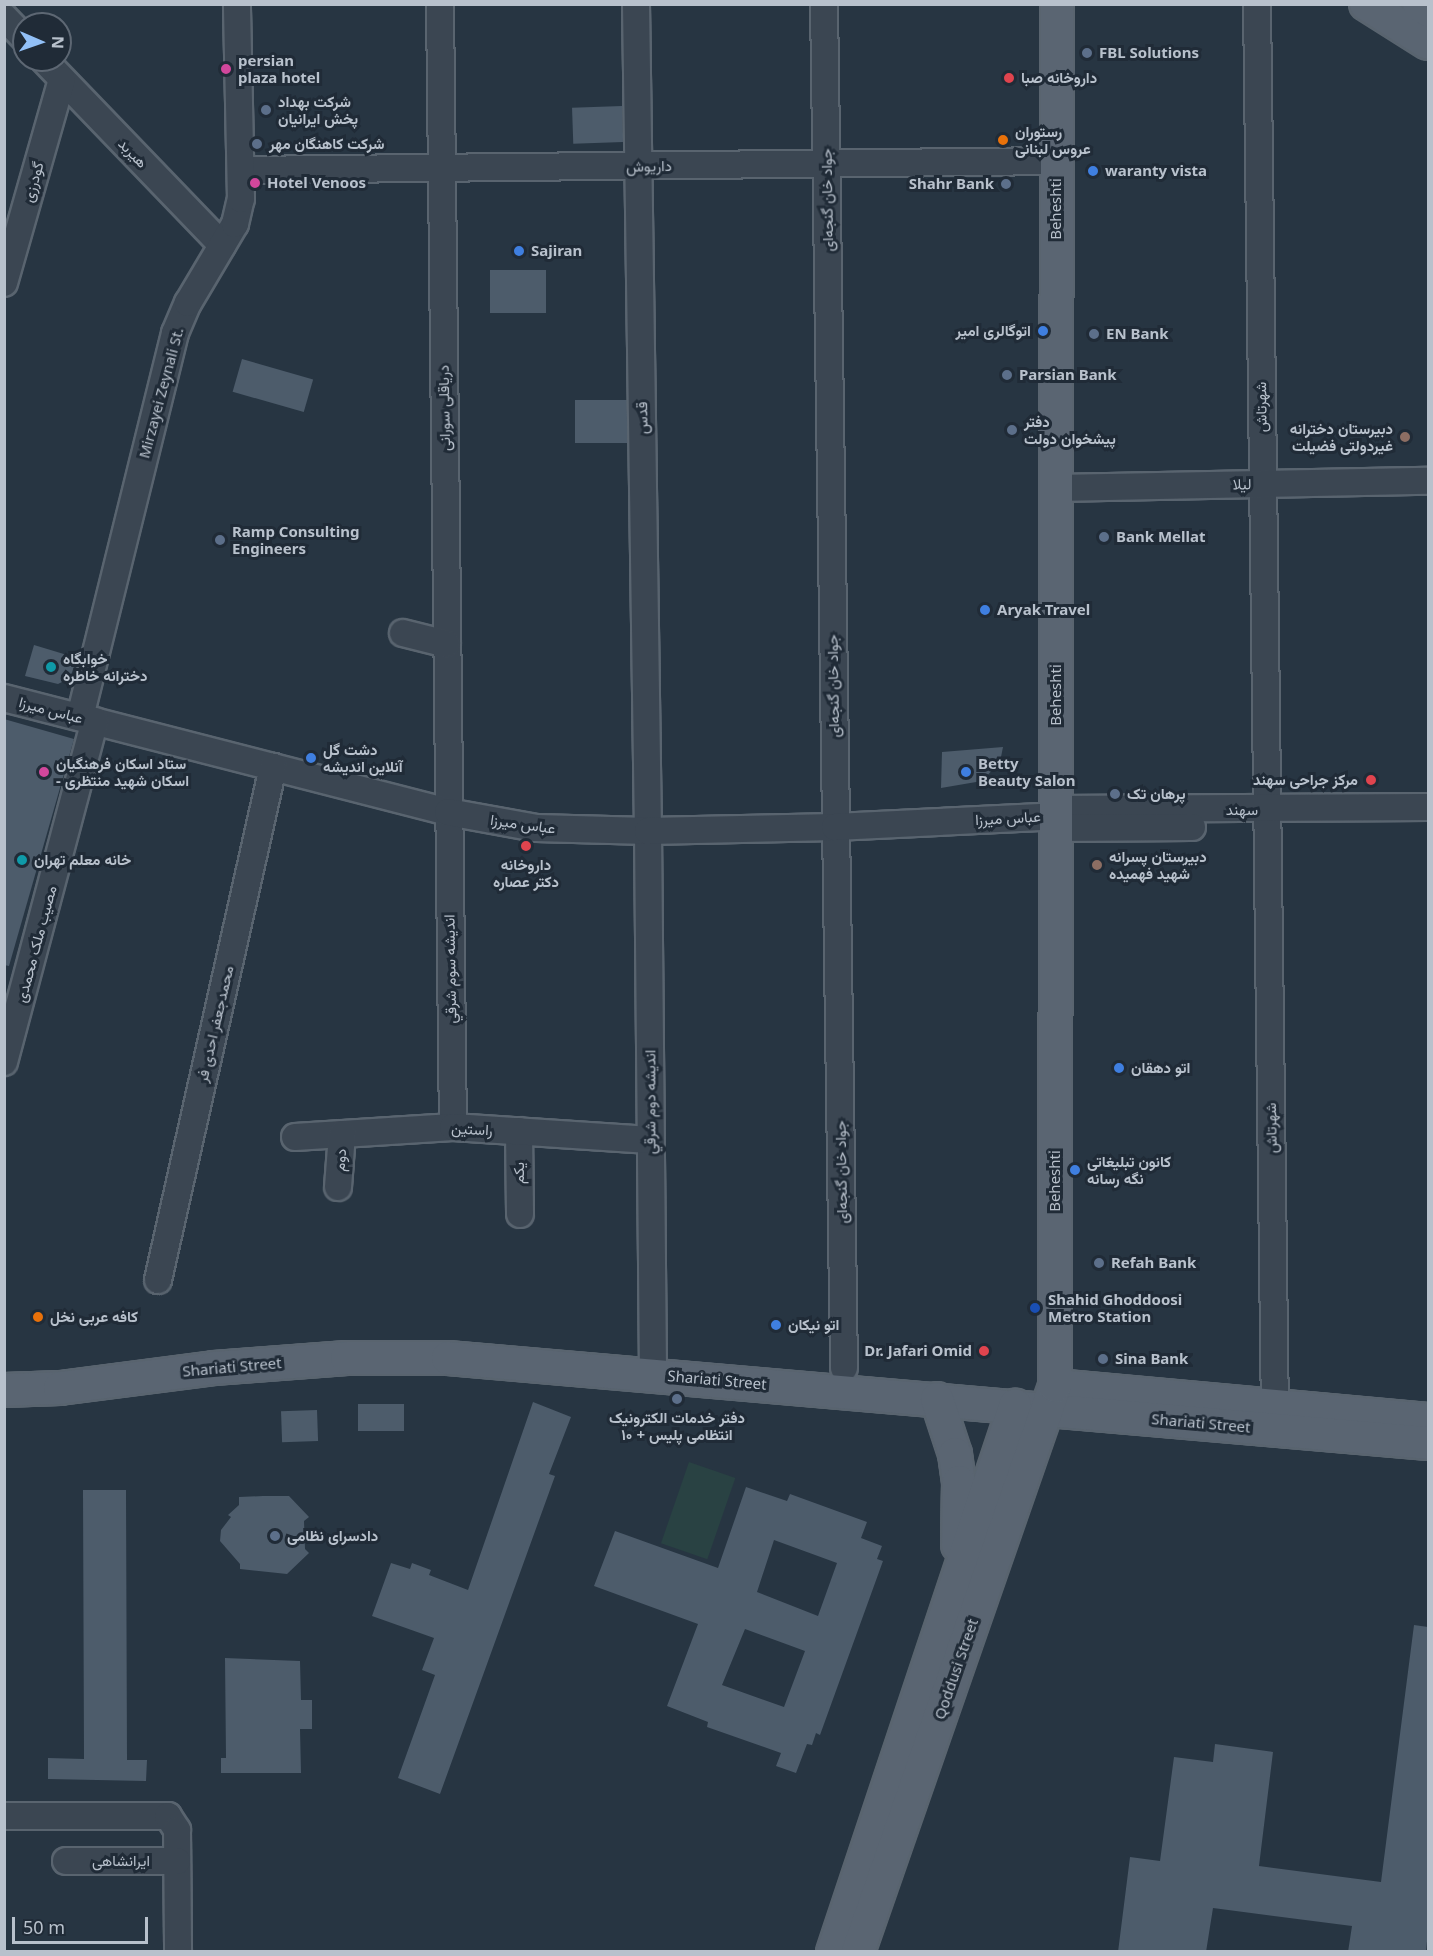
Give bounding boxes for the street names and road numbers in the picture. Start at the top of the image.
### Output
street label: هیربد [115,134,151,172]
street label: جواد خان گنجه‌ای [817,148,837,252]
street label: داریوش [626,157,672,175]
street label: گودرزی [19,160,47,204]
street label: Beheshti [1047,178,1065,240]
street label: Mirzayei Zeynali St. [135,326,187,460]
street label: دریاقلی سورانی [434,365,454,451]
street label: شهرتاش [1252,382,1270,432]
street label: قدس [633,402,651,434]
street label: لیلا [1232,475,1252,493]
street label: جواد خان گنجه‌ای [823,634,843,738]
street label: Beheshti [1047,664,1065,726]
street label: عباس میرزا [17,693,85,727]
street label: سهند [1226,801,1258,819]
street label: عباس میرزا [975,807,1041,829]
street label: عباس میرزا [489,811,557,837]
street label: مصیب ملک محمدی [12,884,60,1004]
street label: اندیشه سوم شرقي [440,914,460,1024]
street label: محمدجعفر احدی فر [193,964,237,1084]
street label: انديشه دوم شرقي [641,1050,659,1154]
street label: شهرتاش [1262,1103,1280,1153]
street label: راستین [451,1119,493,1139]
street label: جواد خان گنجه‌ای [831,1120,851,1224]
street label: دوم [330,1148,350,1172]
street label: Beheshti [1046,1150,1064,1212]
street label: یکم [510,1162,528,1184]
street label: Shariati Street [182,1354,282,1380]
street label: Shariati Street [667,1367,767,1393]
street label: Shariati Street [1151,1410,1251,1436]
street label: Qoddusi Street [930,1616,982,1722]
street label: ایرانشاهی [92,1852,150,1870]

